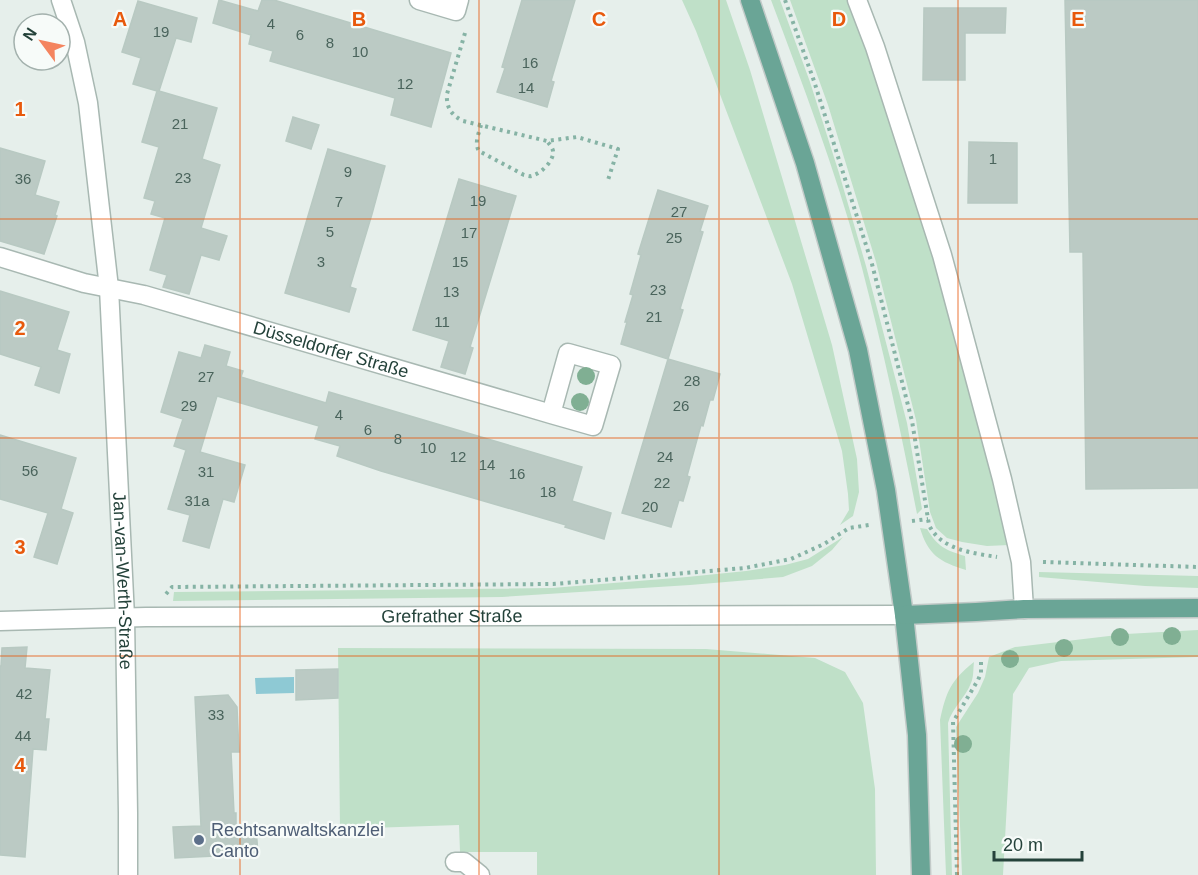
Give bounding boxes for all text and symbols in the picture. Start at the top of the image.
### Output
text: A [113,8,127,30]
text: B [352,8,366,30]
text: C [592,8,606,30]
text: D [832,8,846,30]
text: E [1071,8,1085,30]
north arrow [12,12,72,72]
house number: 4 [267,15,275,32]
house number: 19 [153,23,169,40]
text: N [20,25,40,44]
house number: 6 [296,26,304,43]
house number: 8 [326,34,334,51]
house number: 10 [352,43,368,60]
house number: 16 [522,54,538,71]
house number: 12 [397,75,413,92]
house number: 14 [518,79,534,96]
text: 1 [14,98,26,120]
house number: 21 [172,115,188,132]
house number: 1 [989,150,997,167]
house number: 9 [344,163,352,180]
house number: 23 [175,169,191,186]
house number: 36 [15,170,31,187]
house number: 19 [470,192,486,209]
house number: 7 [335,193,343,210]
house number: 27 [671,203,687,220]
house number: 5 [326,223,334,240]
house number: 17 [461,224,477,241]
house number: 25 [666,229,682,246]
house number: 3 [317,253,325,270]
house number: 15 [452,253,468,270]
house number: 23 [650,281,666,298]
house number: 13 [443,283,459,300]
house number: 21 [646,308,662,325]
house number: 11 [434,313,450,330]
text: 2 [14,317,26,339]
street label: Düsseldorfer Straße [251,317,411,382]
house number: 27 [198,368,214,385]
house number: 28 [684,372,700,389]
house number: 29 [181,397,197,414]
house number: 26 [673,397,689,414]
house number: 4 [335,406,343,423]
house number: 6 [364,421,372,438]
house number: 8 [394,430,402,447]
house number: 10 [420,439,436,456]
house number: 12 [450,448,466,465]
house number: 24 [657,448,673,465]
house number: 14 [479,456,495,473]
house number: 56 [22,462,38,479]
house number: 31 [198,463,214,480]
house number: 16 [509,465,525,482]
house number: 22 [654,474,670,491]
house number: 18 [540,483,556,500]
street label: Jan-van-Werth-Straße [109,492,136,670]
house number: 31a [184,492,210,509]
house number: 20 [642,498,658,515]
text: 3 [14,536,26,558]
street label: Grefrather Straße [381,606,523,626]
house number: 42 [16,685,32,702]
house number: 33 [208,706,224,723]
house number: 44 [15,727,31,744]
text: 4 [14,754,26,776]
place label: Rechtsanwaltskanzlei Canto [211,820,384,861]
scale bar [994,824,1082,862]
marker: Rechtsanwaltskanzlei Canto [192,833,206,847]
text: 20 m [1003,835,1043,855]

